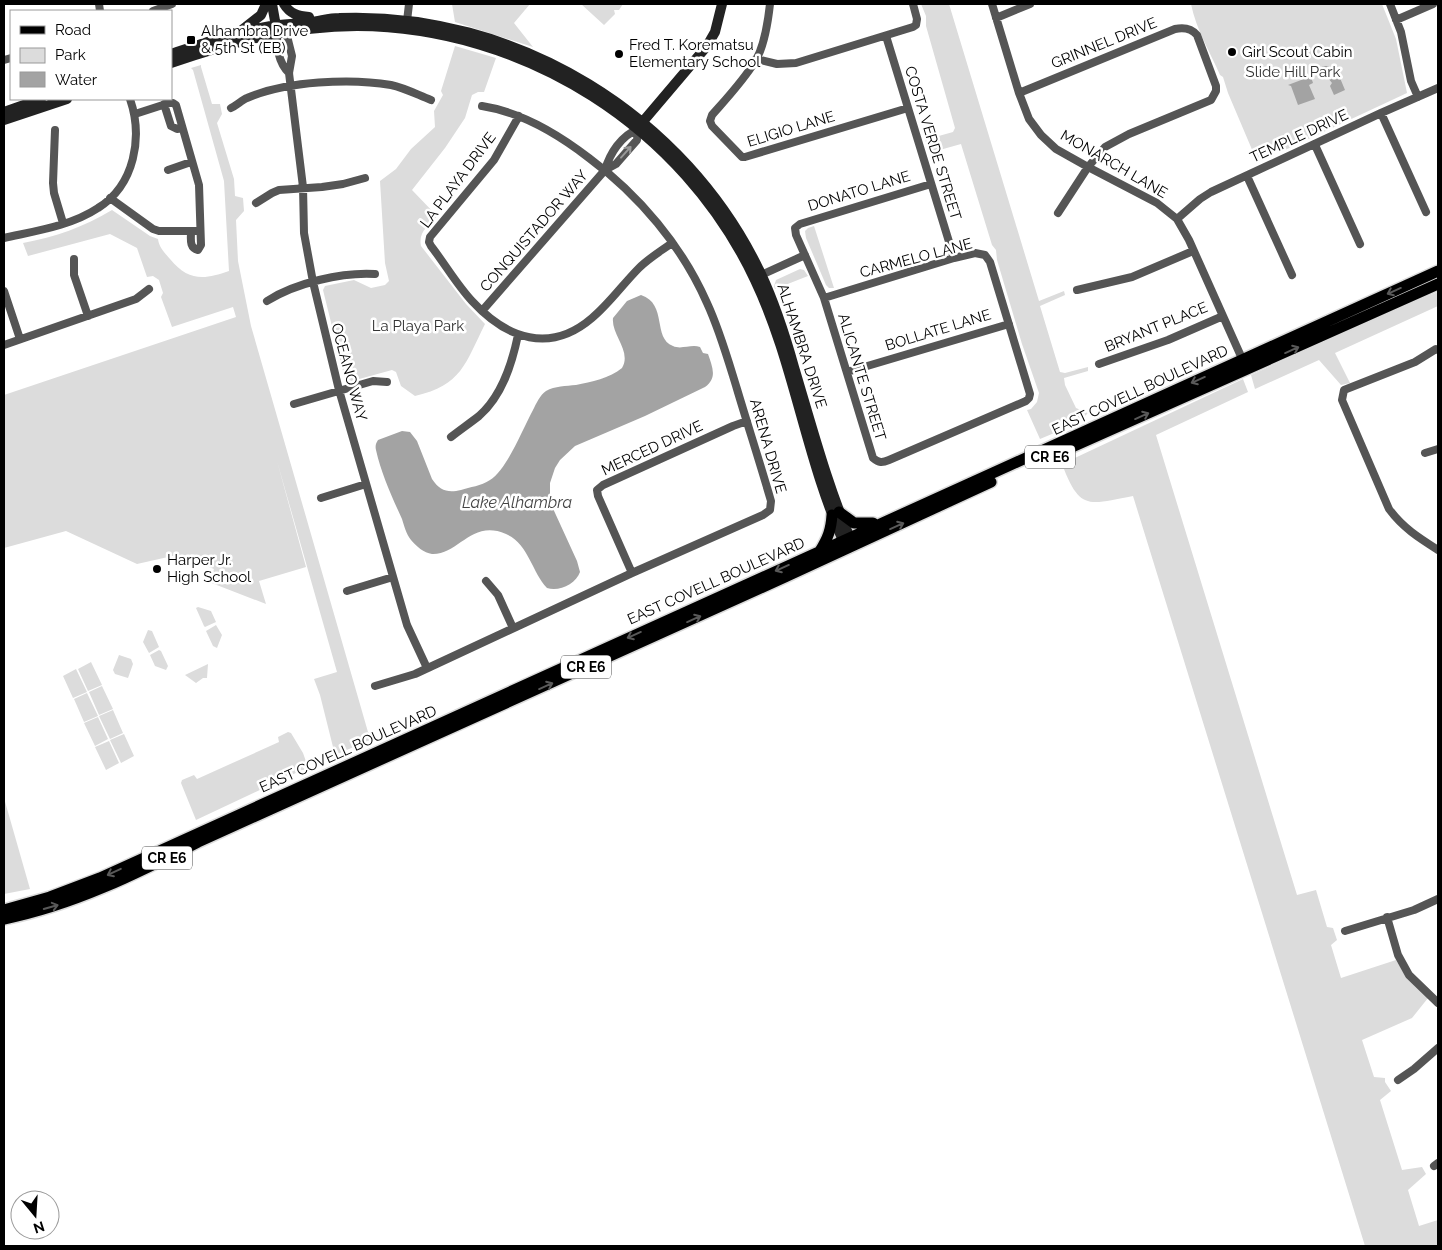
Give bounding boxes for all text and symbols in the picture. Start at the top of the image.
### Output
legend [10,10,172,100]
street label: GRINNEL DRIVE [1049,14,1159,72]
text: Road [55,21,91,39]
place label: Alhambra Drive & 5th St (EB) [201,22,308,57]
marker: Alhambra Drive & 5th St (EB) [185,34,197,46]
place label: Fred T. Korematsu Elementary School [629,36,761,71]
place label: Girl Scout Cabin [1242,43,1352,61]
text: Park [55,46,86,64]
marker: Girl Scout Cabin [1226,46,1238,58]
marker: Fred T. Korematsu Elementary School [613,48,625,60]
park label: Slide Hill Park [1246,63,1341,81]
street label: COSTA VERDE STREET [901,64,965,222]
text: Water [55,71,98,89]
street label: TEMPLE DRIVE [1247,105,1351,167]
street label: ELIGIO LANE [745,107,837,151]
street label: MONARCH LANE [1057,126,1171,202]
street label: LA PLAYA DRIVE [416,129,500,231]
one-way arrow [621,146,632,159]
street label: CONQUISTADOR WAY [476,166,592,295]
street label: DONATO LANE [806,167,912,215]
street label: CARMELO LANE [858,234,974,282]
street label: ALHAMBRA DRIVE [773,281,831,411]
one-way arrow [1387,287,1402,297]
street label: BRYANT PLACE [1102,298,1210,356]
street label: BOLLATE LANE [883,305,993,355]
street label: ALICANTE STREET [834,311,890,443]
park label: La Playa Park [372,317,464,335]
street label: OCEANO WAY [327,321,371,423]
street label: EAST COVELL BOULEVARD [1049,341,1231,439]
one-way arrow [1284,345,1299,354]
one-way arrow [1191,375,1206,385]
street label: ARENA DRIVE [746,397,790,495]
one-way arrow [1134,411,1149,420]
street label: MERCED DRIVE [599,417,705,479]
road number: CR E6 [1025,446,1075,468]
water label: Lake Alhambra [462,493,573,512]
one-way arrow [890,521,905,531]
street label: EAST COVELL BOULEVARD [624,534,808,628]
place label: Harper Jr. High School [167,551,252,586]
marker: Harper Jr. High School [151,563,163,575]
one-way arrow [775,564,790,573]
one-way arrow [686,613,701,623]
one-way arrow [627,631,642,641]
road number: CR E6 [561,656,611,679]
one-way arrow [538,680,553,690]
street label: EAST COVELL BOULEVARD [256,702,440,796]
road number: CR E6 [142,846,192,870]
one-way arrow [107,867,122,877]
one-way arrow [43,902,59,912]
north arrow [10,1190,60,1240]
text: N [31,1218,47,1237]

